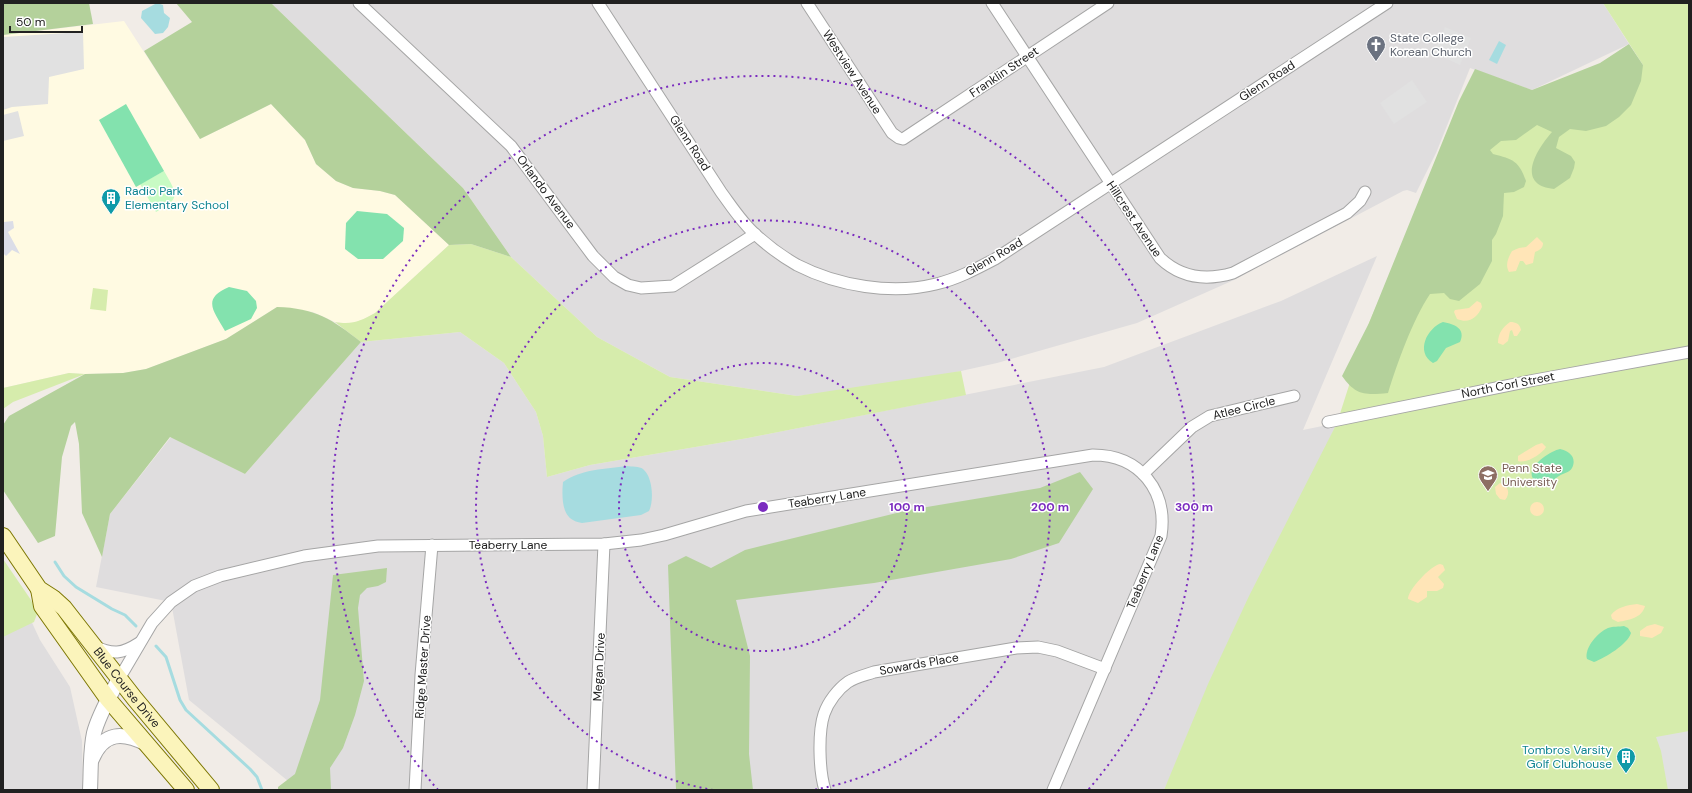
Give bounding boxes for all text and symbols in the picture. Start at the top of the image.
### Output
scale bar [10,8,82,34]
text: 50 m [16,14,45,30]
street label: Westview Avenue [819,27,885,117]
place label: State College Korean Church [1390,30,1472,60]
church icon: State College Korean Church [1365,34,1387,62]
street label: Franklin Street [966,43,1042,101]
street label: Glenn Road [1236,57,1298,105]
street label: Glenn Road [666,112,714,174]
street label: Orlando Avenue [513,152,579,232]
street label: Hillcrest Avenue [1103,178,1166,260]
place label: Radio Park Elementary School [125,183,229,213]
building icon: Radio Park Elementary School [100,187,122,215]
street label: Glenn Road [963,234,1025,280]
street label: North Corl Street [1460,368,1556,402]
street label: Atlee Circle [1211,392,1277,423]
place label: Penn State University [1502,460,1562,490]
school or university icon: Penn State University [1477,464,1499,492]
street label: Teaberry Lane [787,484,867,512]
text: 100 m [889,499,925,515]
text: 200 m [1031,499,1069,515]
text: 300 m [1175,499,1213,515]
centre of rings [756,500,770,514]
street label: Teaberry Lane [1123,532,1167,611]
street label: Teaberry Lane [469,537,547,553]
street label: Ridge Master Drive [411,614,435,719]
street label: Megan Drive [589,632,609,702]
street label: Blue Course Drive [90,644,164,731]
street label: Sowards Place [878,649,960,679]
place label: Tombros Varsity Golf Clubhouse [1522,742,1612,772]
building icon: Tombros Varsity Golf Clubhouse [1615,746,1637,774]

